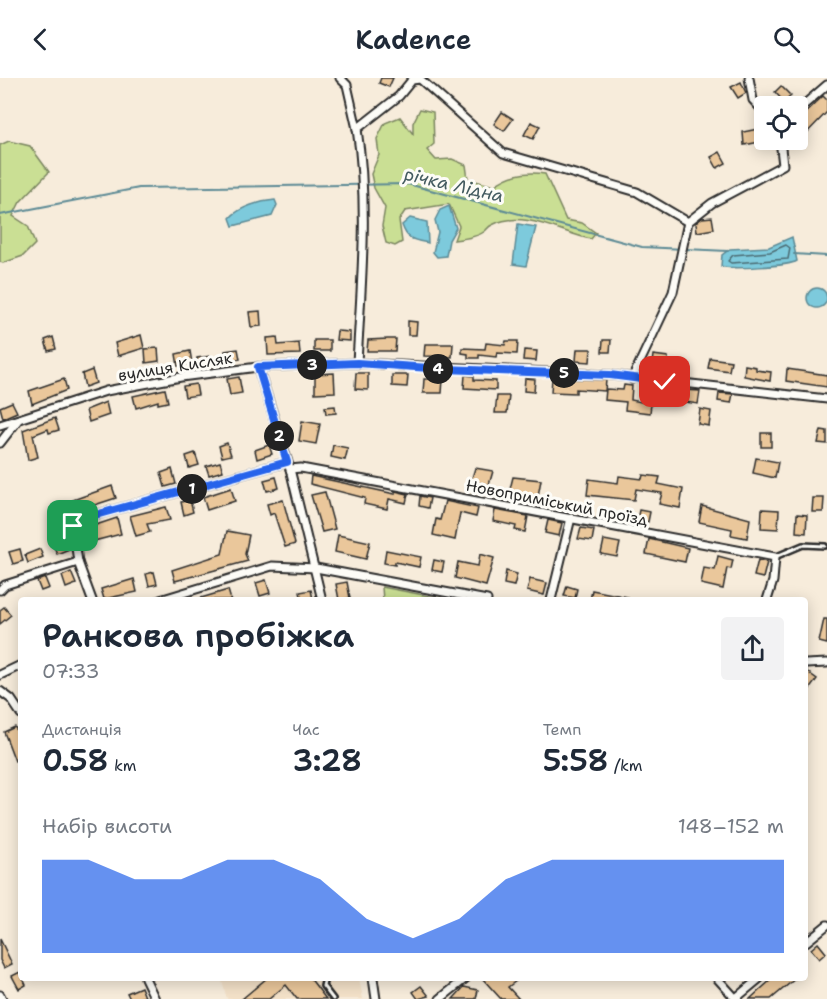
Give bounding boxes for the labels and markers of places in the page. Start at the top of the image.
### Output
pin: 3 [297,350,327,380]
pin: 4 [423,354,453,384]
pin [639,356,690,407]
pin: 5 [549,358,579,388]
pin: 2 [264,421,294,451]
pin: 1 [177,474,207,504]
pin [47,500,98,551]

